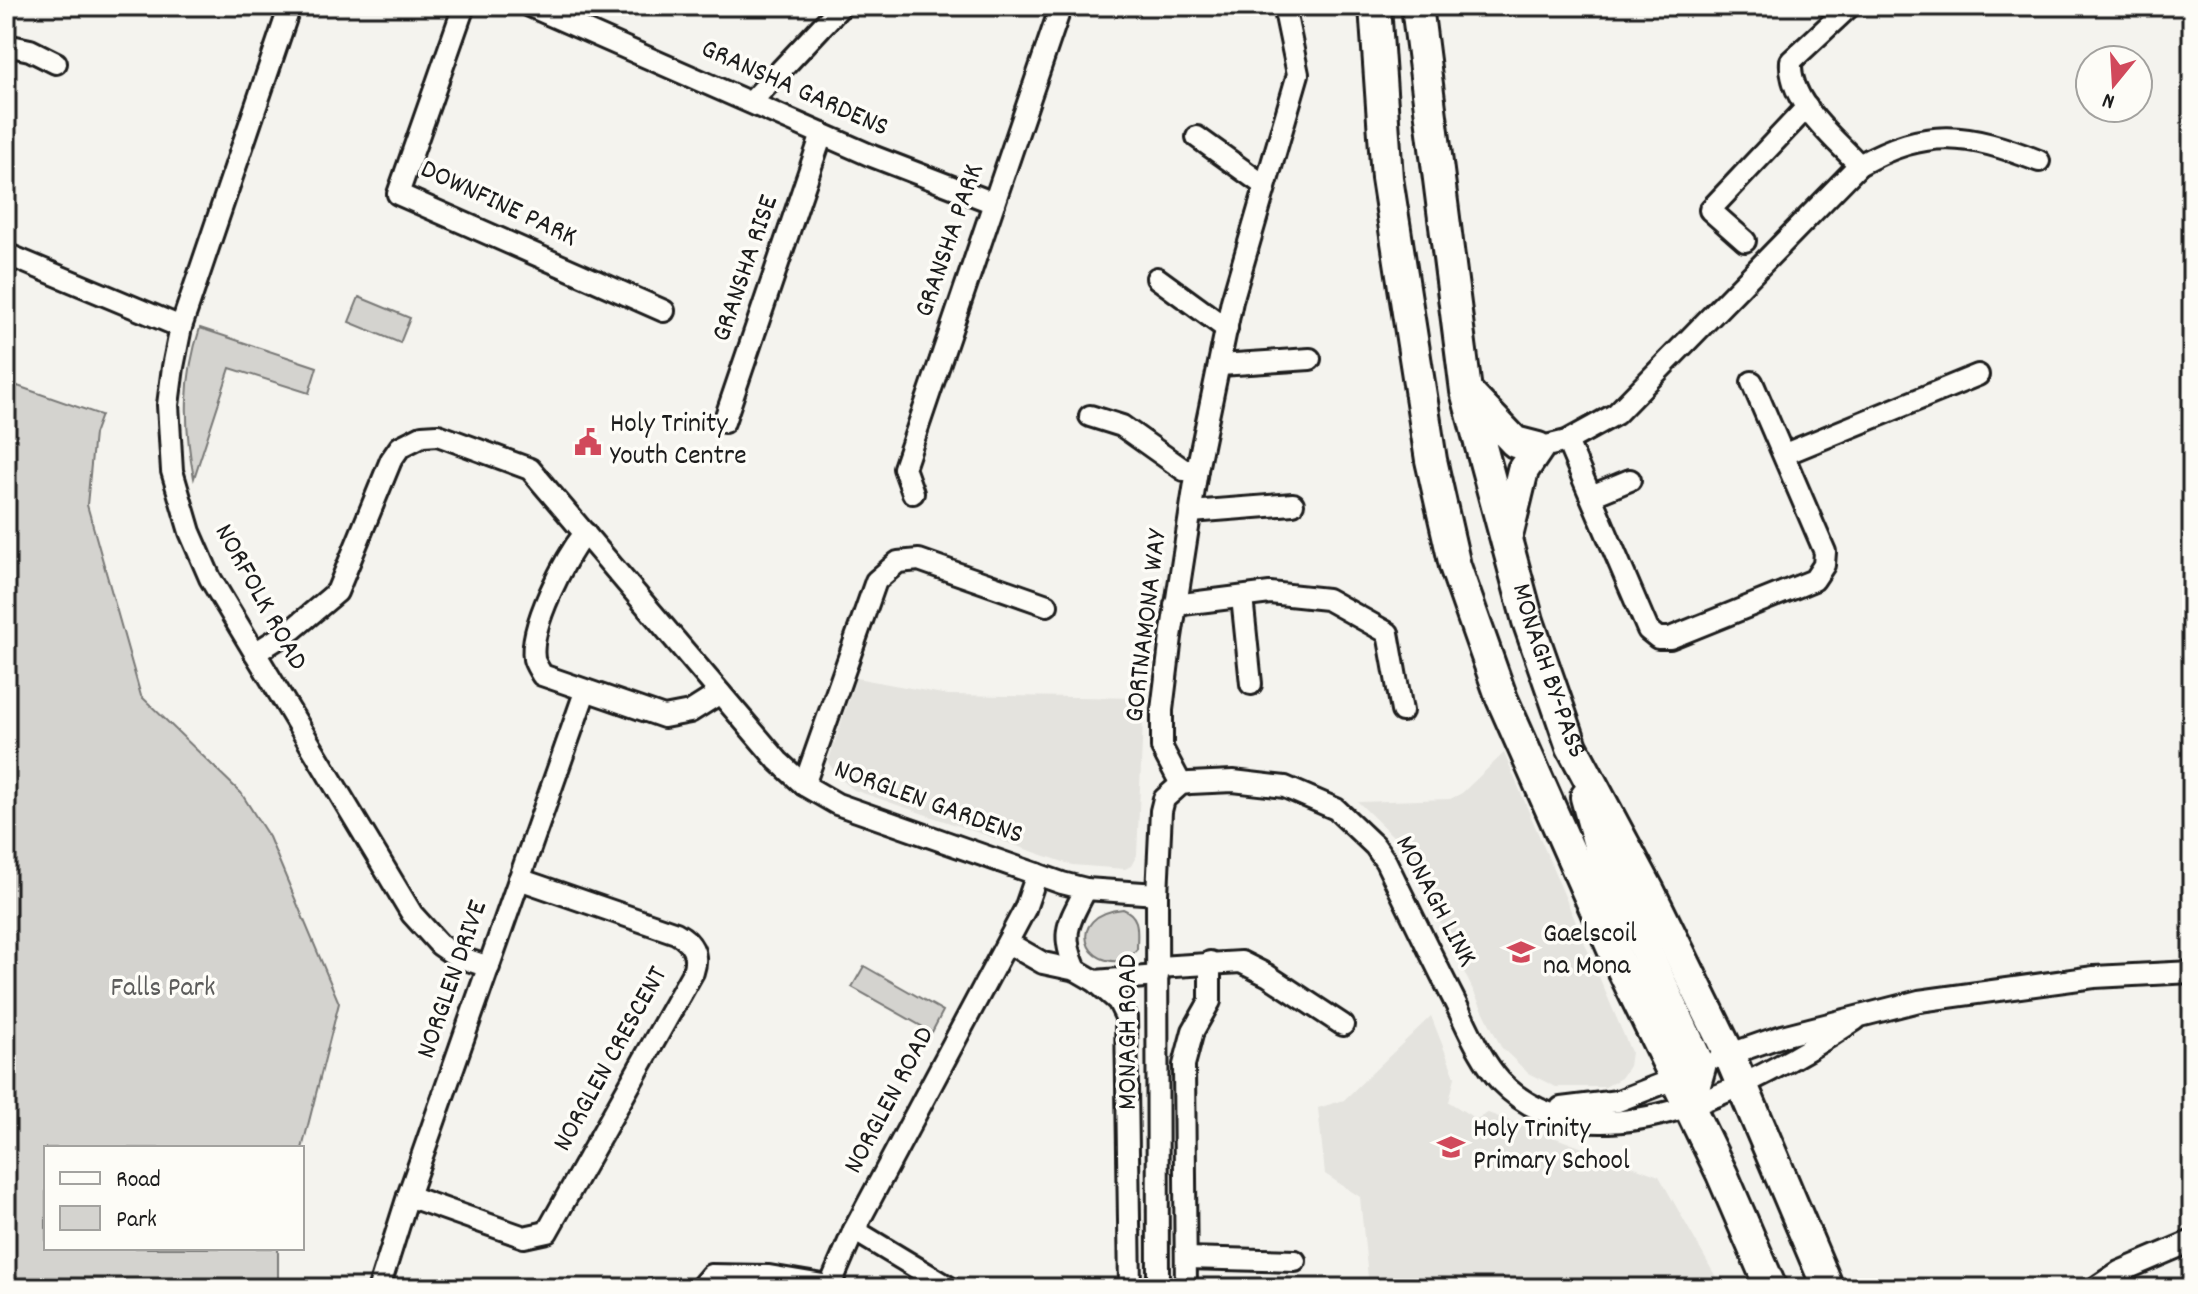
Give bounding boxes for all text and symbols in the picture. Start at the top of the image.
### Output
street label: GRANSHA GARDENS [694,31,894,149]
north arrow [2074,44,2154,124]
text: N [2099,83,2119,116]
street label: DOWNFINE PARK [413,151,583,259]
street label: GRANSHA PARK [906,159,996,323]
street label: GRANSHA RISE [703,190,791,348]
place label: Holy Trinity Youth Centre [610,406,746,478]
public building icon: Holy Trinity Youth Centre [573,427,603,457]
street label: NORFOLK ROAD [202,517,316,679]
street label: GORTNAMONA WAY [1116,527,1180,725]
street label: MONAGH BY-PASS [1499,580,1595,766]
street label: NORGLEN GARDENS [828,751,1028,857]
street label: MONAGH LINK [1383,829,1485,975]
street label: NORGLEN DRIVE [408,895,500,1065]
place label: Gaelscoil na Mona [1543,916,1637,988]
school or university icon: Gaelscoil na Mona [1506,937,1536,967]
street label: MONAGH ROAD [1110,954,1150,1110]
street label: NORGLEN CRESCENT [545,960,679,1160]
park label: Falls Park [111,970,215,1010]
street label: NORGLEN ROAD [835,1020,947,1182]
place label: Holy Trinity Primary School [1473,1111,1630,1183]
school or university icon: Holy Trinity Primary School [1436,1132,1466,1162]
legend [44,1146,304,1250]
text: Road [116,1164,161,1198]
text: Park [116,1204,157,1238]

